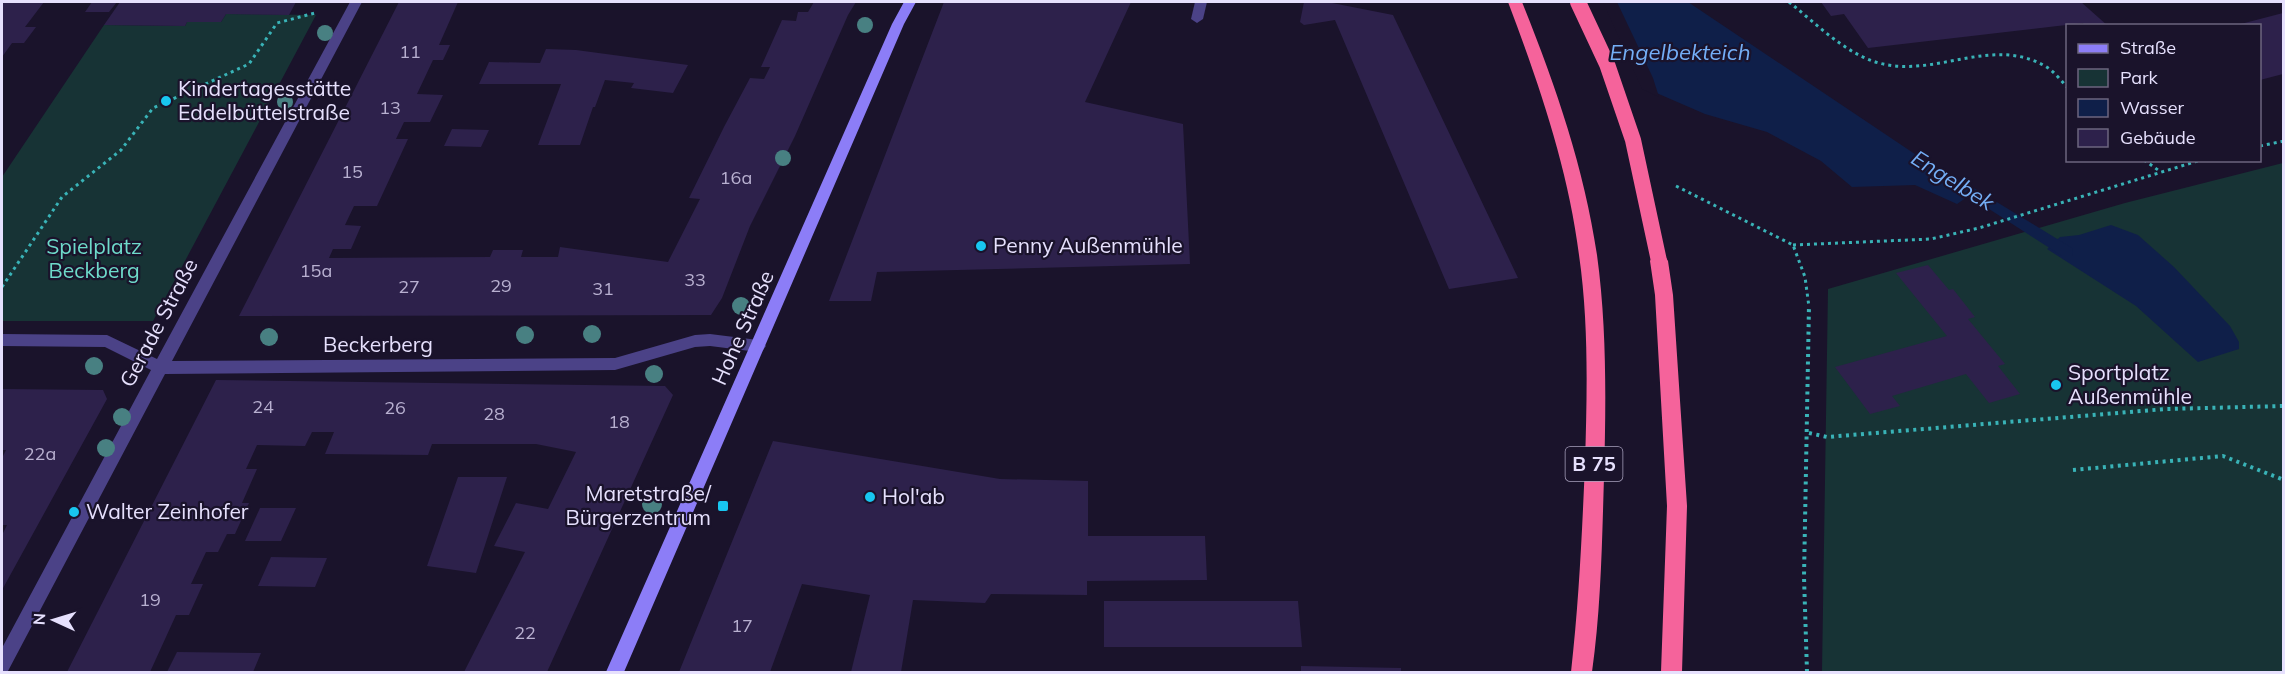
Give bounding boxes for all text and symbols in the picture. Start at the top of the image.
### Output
legend [2066,24,2261,162]
text: Straße [2120,36,2176,59]
water label: Engelbekteich [1609,38,1751,66]
house number: 11 [399,40,421,63]
text: Park [2120,66,2159,89]
place label: Kindertagesstätte Eddelbüttelstraße [178,75,351,125]
marker: Kindertagesstätte Eddelbüttelstraße [159,94,173,108]
house number: 13 [379,96,401,119]
text: Wasser [2120,96,2184,119]
text: Gebäude [2120,126,2196,149]
water label: Engelbek [1906,144,2000,217]
house number: 15 [341,160,363,183]
house number: 16a [720,166,752,189]
place label: Penny Außenmühle [993,232,1183,258]
park label: Spielplatz Beckberg [46,233,142,283]
marker: Penny Außenmühle [974,239,988,253]
street label: Gerade Straße [113,254,203,391]
house number: 15a [300,259,332,282]
street label: Hohe Straße [705,266,779,389]
house number: 33 [684,268,706,291]
house number: 29 [490,274,512,297]
house number: 27 [398,275,420,298]
house number: 31 [592,277,614,300]
street label: Beckerberg [323,331,433,357]
place label: Sportplatz Außenmühle [2068,359,2192,409]
marker: Sportplatz Außenmühle [2049,378,2063,392]
house number: 24 [252,395,274,418]
house number: 26 [384,396,406,419]
house number: 28 [483,402,505,425]
house number: 18 [608,410,630,433]
house number: 22a [24,442,56,465]
road number: B 75 [1566,447,1622,481]
place label: Maretstraße/ Bürgerzentrum [565,480,712,530]
place label: Hol'ab [882,483,945,509]
marker: Hol'ab [863,490,877,504]
place label: Walter Zeinhofer [86,498,249,524]
marker: Maretstraße/ Bürgerzentrum [716,499,730,513]
marker: Walter Zeinhofer [67,505,81,519]
house number: 19 [139,588,161,611]
north arrow [24,590,84,650]
text: N [29,612,49,626]
house number: 17 [731,614,753,637]
house number: 22 [514,621,536,644]

